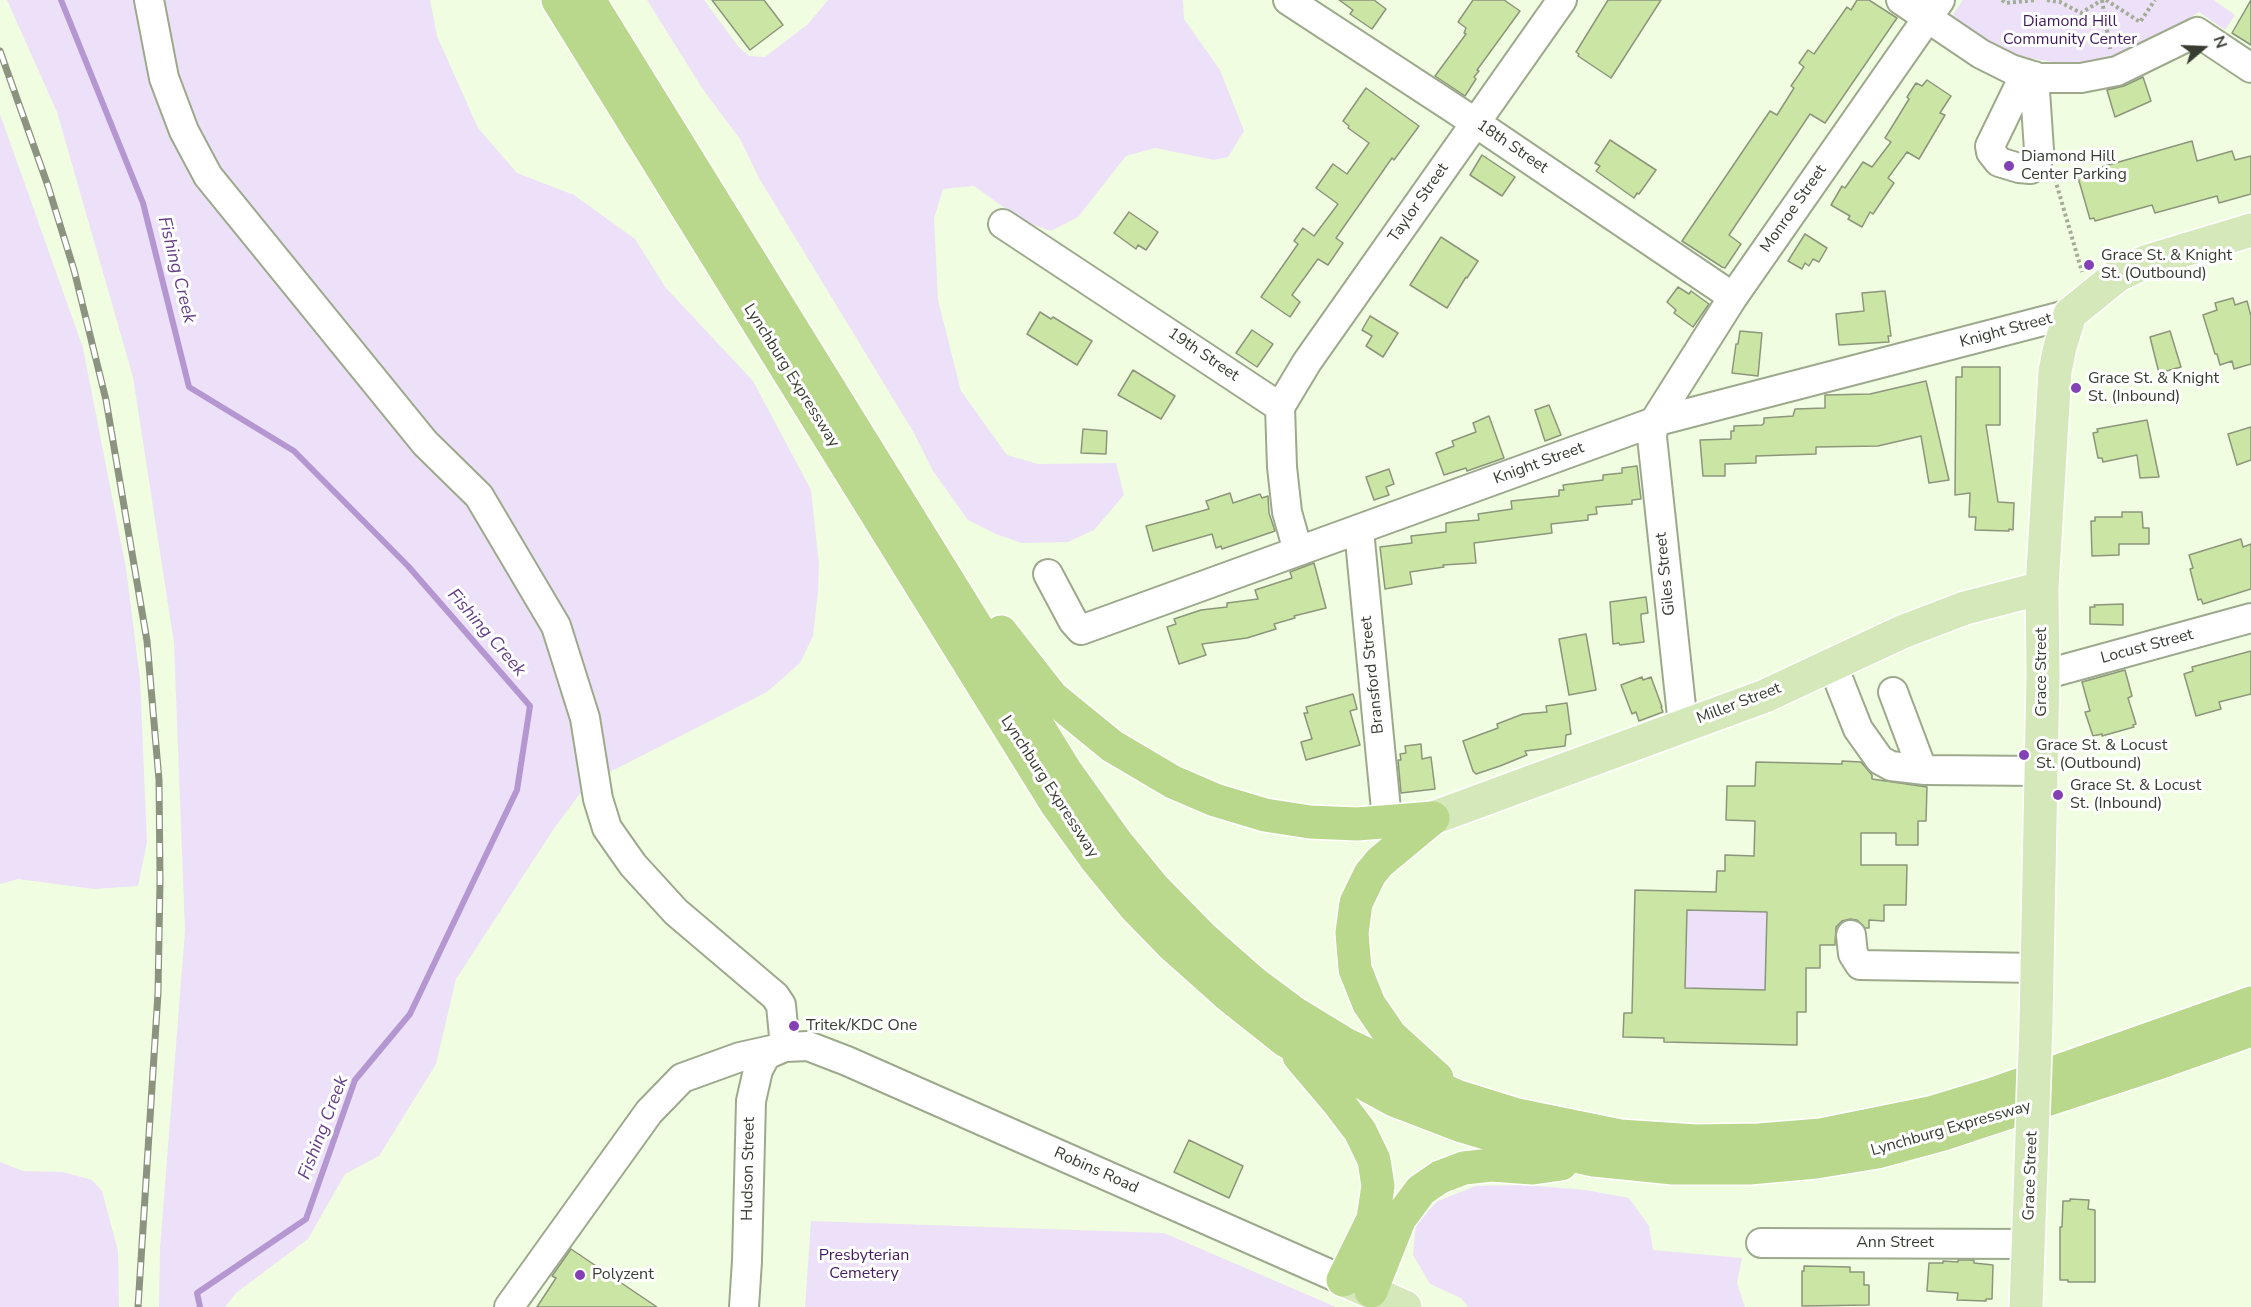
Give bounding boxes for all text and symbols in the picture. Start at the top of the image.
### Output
park label: Diamond Hill Community Center [2003,12,2137,50]
north arrow [2173,18,2233,78]
text: N [2208,33,2232,51]
street label: 18th Street [1473,116,1551,178]
place label: Diamond Hill Center Parking [2021,147,2127,185]
marker: Diamond Hill Center Parking [2002,159,2016,173]
street label: Taylor Street [1385,160,1453,246]
street label: Monroe Street [1757,162,1831,256]
water label: Fishing Creek [152,214,200,326]
place label: Grace St. & Knight St. (Outbound) [2101,246,2232,284]
marker: Grace St. & Knight St. (Outbound) [2082,258,2096,272]
street label: Lynchburg Expressway [739,301,843,451]
street label: Knight Street [1958,309,2054,353]
street label: 19th Street [1164,324,1242,386]
place label: Grace St. & Knight St. (Inbound) [2088,369,2219,407]
marker: Grace St. & Knight St. (Inbound) [2069,381,2083,395]
street label: Knight Street [1491,439,1587,489]
street label: Giles Street [1652,531,1680,617]
water label: Fishing Creek [442,585,530,681]
street label: Bransford Street [1357,615,1389,735]
street label: Locust Street [2099,625,2195,669]
street label: Grace Street [2032,627,2052,717]
street label: Miller Street [1694,679,1784,729]
street label: Lynchburg Expressway [996,712,1102,862]
place label: Grace St. & Locust St. (Outbound) [2036,736,2167,774]
marker: Grace St. & Locust St. (Outbound) [2017,748,2031,762]
place label: Grace St. & Locust St. (Inbound) [2070,776,2201,814]
marker: Grace St. & Locust St. (Inbound) [2051,788,2065,802]
place label: Tritek/KDC One [806,1016,917,1036]
marker: Tritek/KDC One [787,1019,801,1033]
water label: Fishing Creek [294,1073,354,1183]
street label: Lynchburg Expressway [1869,1097,2033,1161]
street label: Hudson Street [738,1117,760,1221]
street label: Grace Street [2020,1131,2042,1221]
street label: Robins Road [1051,1144,1141,1198]
street label: Ann Street [1856,1233,1934,1253]
park label: Presbyterian Cemetery [819,1246,909,1284]
place label: Polyzent [592,1265,654,1285]
marker: Polyzent [573,1268,587,1282]

